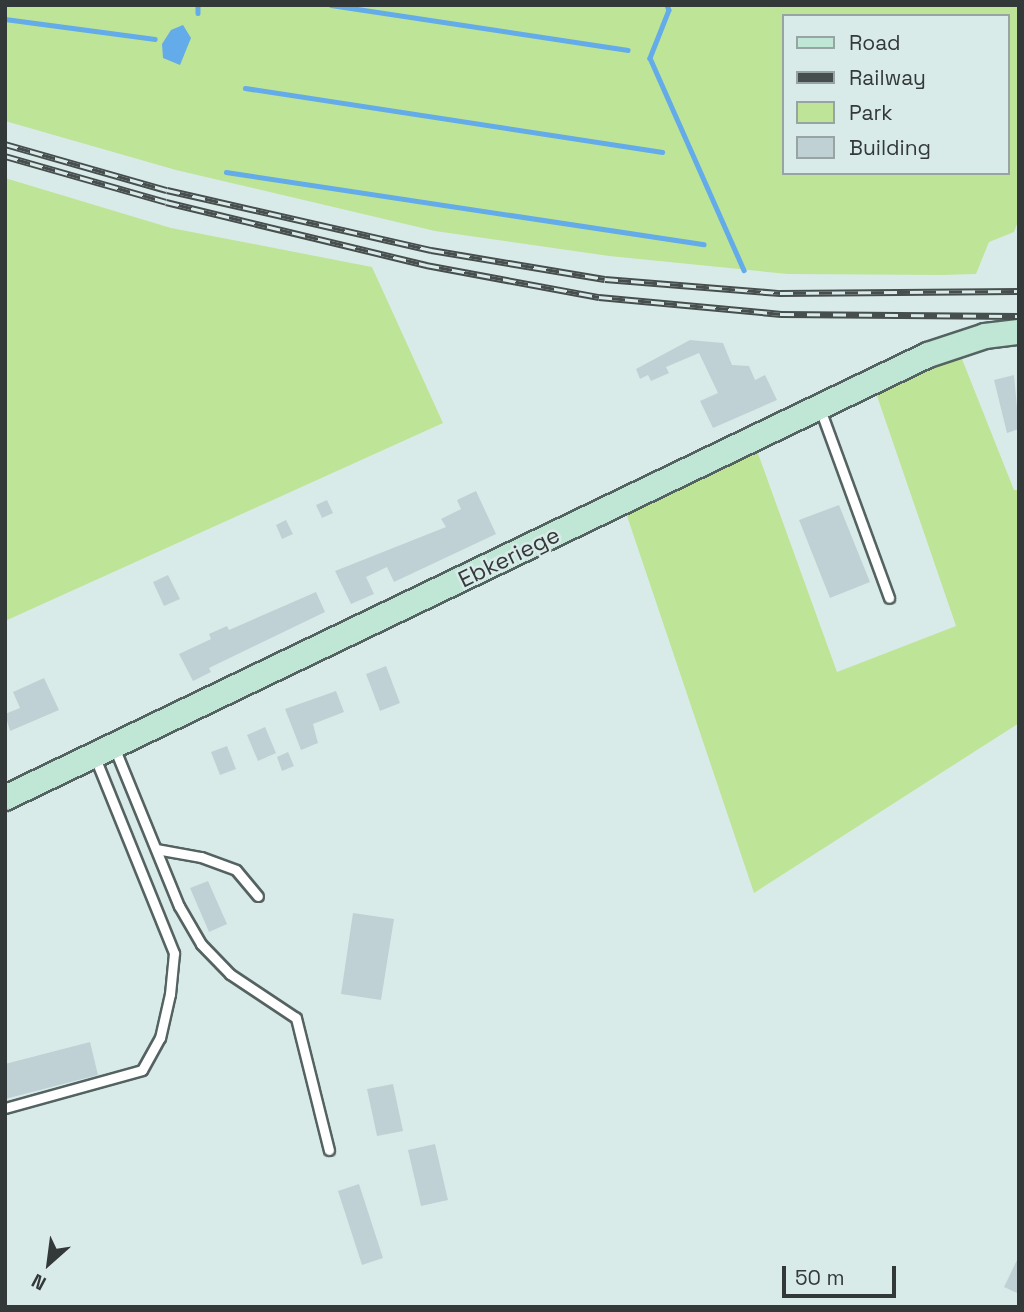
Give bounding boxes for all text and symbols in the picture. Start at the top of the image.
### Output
legend [782,14,1010,175]
text: Road [849,29,901,56]
text: Railway [849,64,926,91]
text: Park [849,99,893,126]
text: Building [849,134,931,161]
street label: Ebkeriege [454,521,564,593]
north arrow [14,1228,84,1298]
scale bar [786,1252,900,1296]
text: 50 m [795,1264,845,1291]
text: N [27,1268,50,1296]

